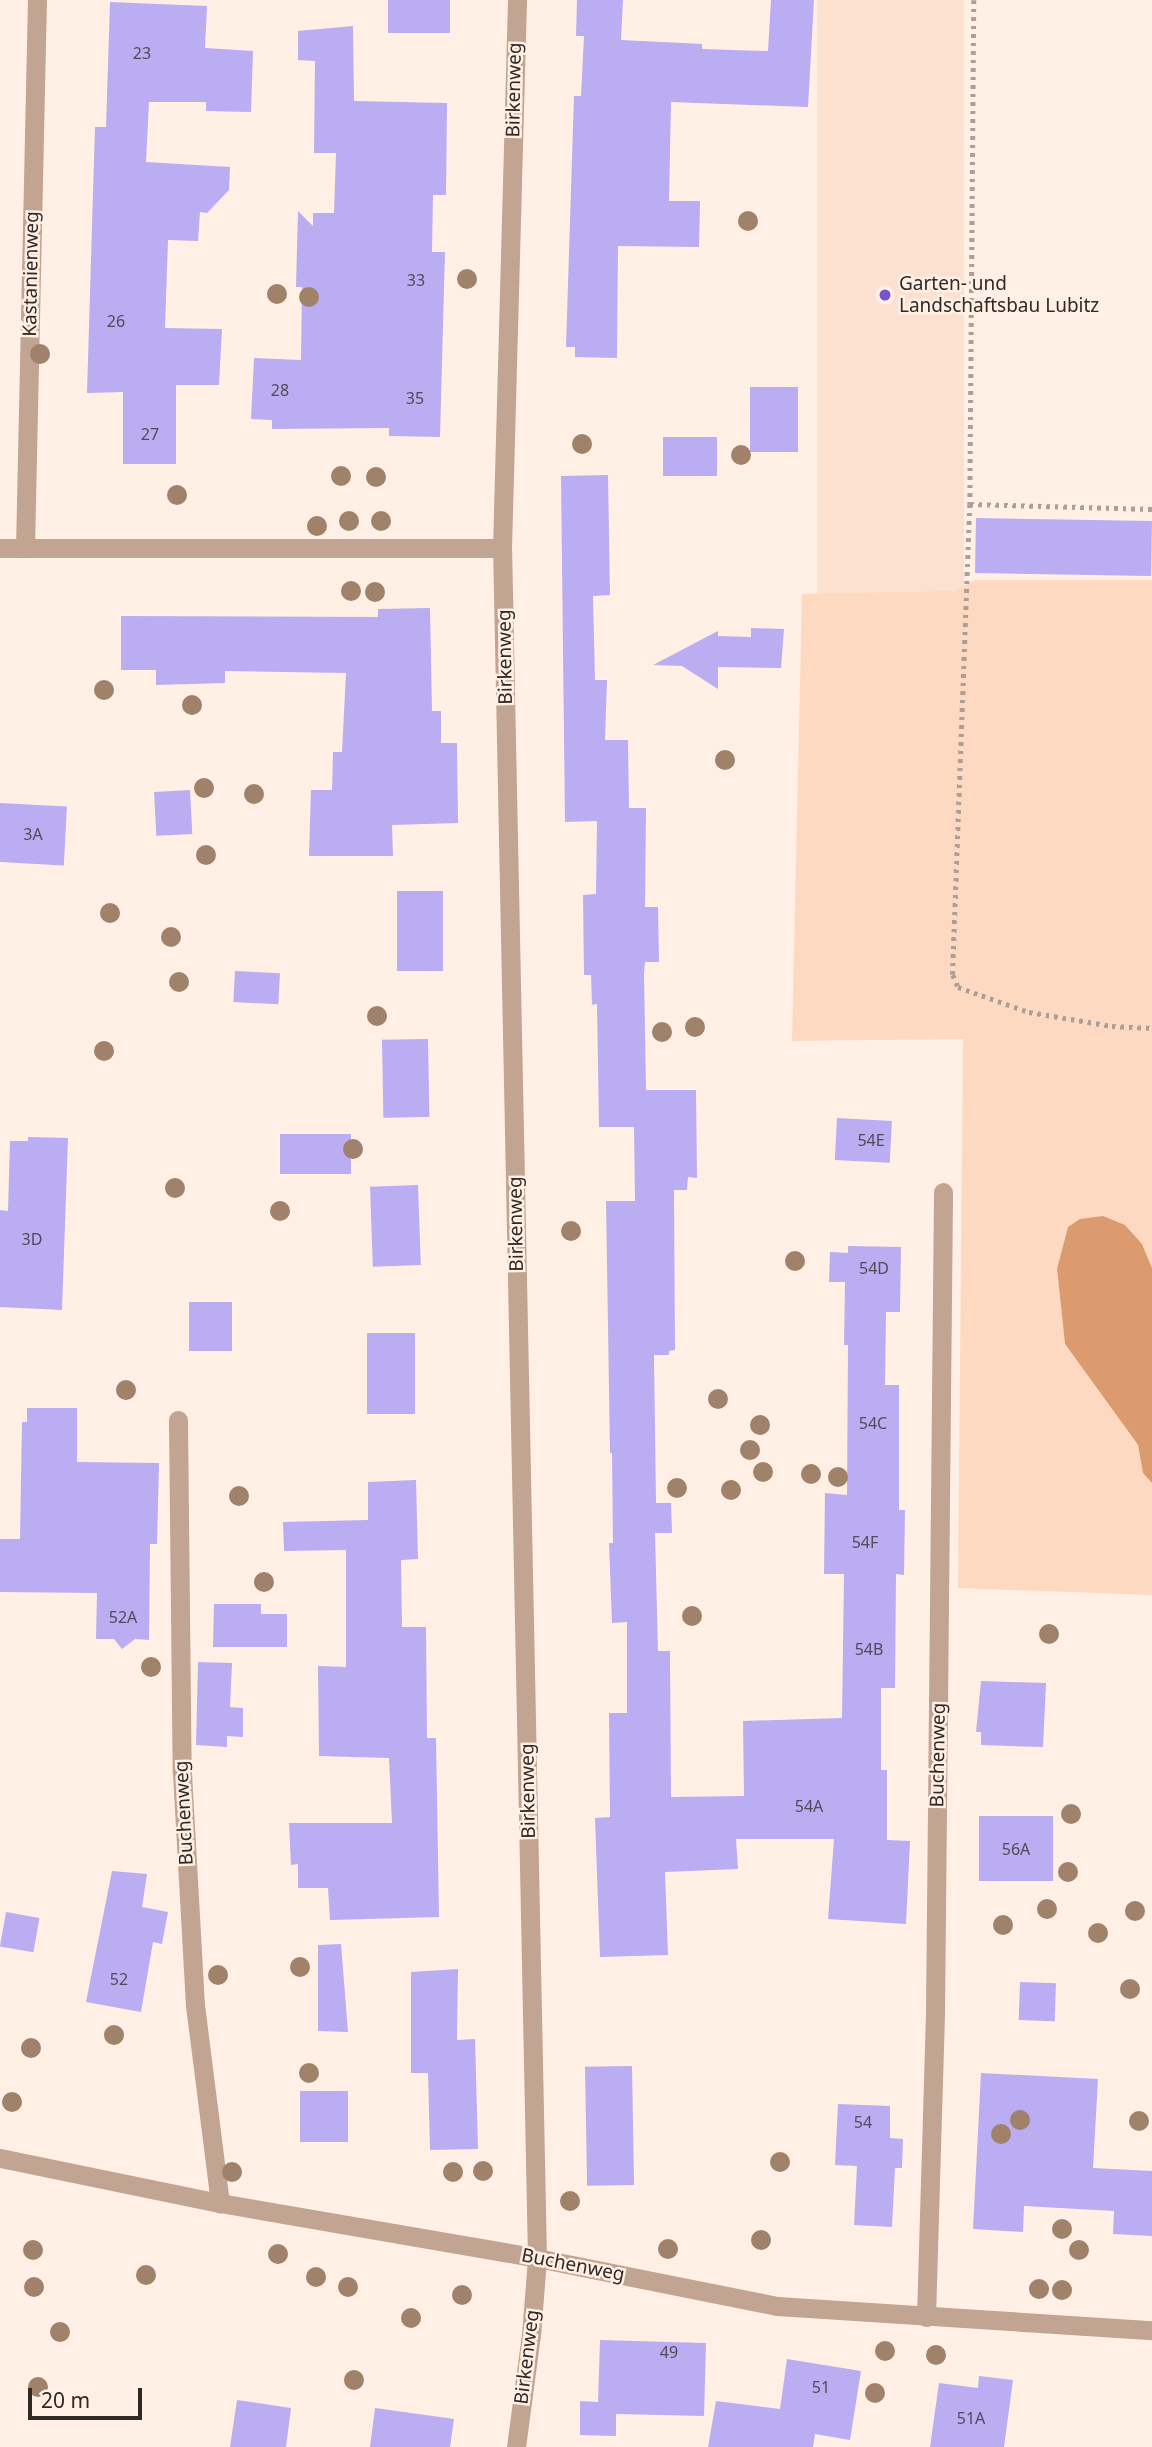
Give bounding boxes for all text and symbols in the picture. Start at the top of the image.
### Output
street label: Birkenweg [502,42,526,138]
house number: 23 [133,43,151,63]
street label: Kastanienweg [19,211,43,337]
house number: 33 [407,270,425,290]
place label: Garten- und Landschaftsbau Lubitz [899,273,1099,317]
marker: Garten- und Landschaftsbau Lubitz [877,287,893,303]
house number: 26 [107,311,125,331]
house number: 28 [271,380,289,400]
house number: 35 [406,388,424,408]
house number: 27 [141,424,159,444]
street label: Birkenweg [493,609,517,705]
house number: 3A [23,824,43,844]
house number: 54E [857,1130,885,1150]
street label: Birkenweg [504,1176,528,1272]
house number: 3D [22,1229,42,1249]
house number: 54D [859,1258,889,1278]
house number: 54C [859,1413,887,1433]
house number: 54F [852,1532,878,1552]
house number: 52A [109,1607,137,1627]
house number: 54B [855,1639,883,1659]
street label: Buchenweg [926,1702,950,1808]
street label: Birkenweg [516,1743,540,1839]
street label: Buchenweg [170,1760,198,1866]
house number: 54A [795,1796,823,1816]
house number: 56A [1002,1839,1030,1859]
house number: 52 [110,1969,128,1989]
house number: 54 [854,2112,872,2132]
street label: Buchenweg [519,2244,627,2286]
street label: Birkenweg [510,2308,544,2406]
house number: 49 [660,2342,678,2362]
scale bar [32,2374,145,2418]
house number: 51 [812,2377,830,2397]
text: 20 m [41,2386,90,2414]
house number: 51A [957,2408,985,2428]

